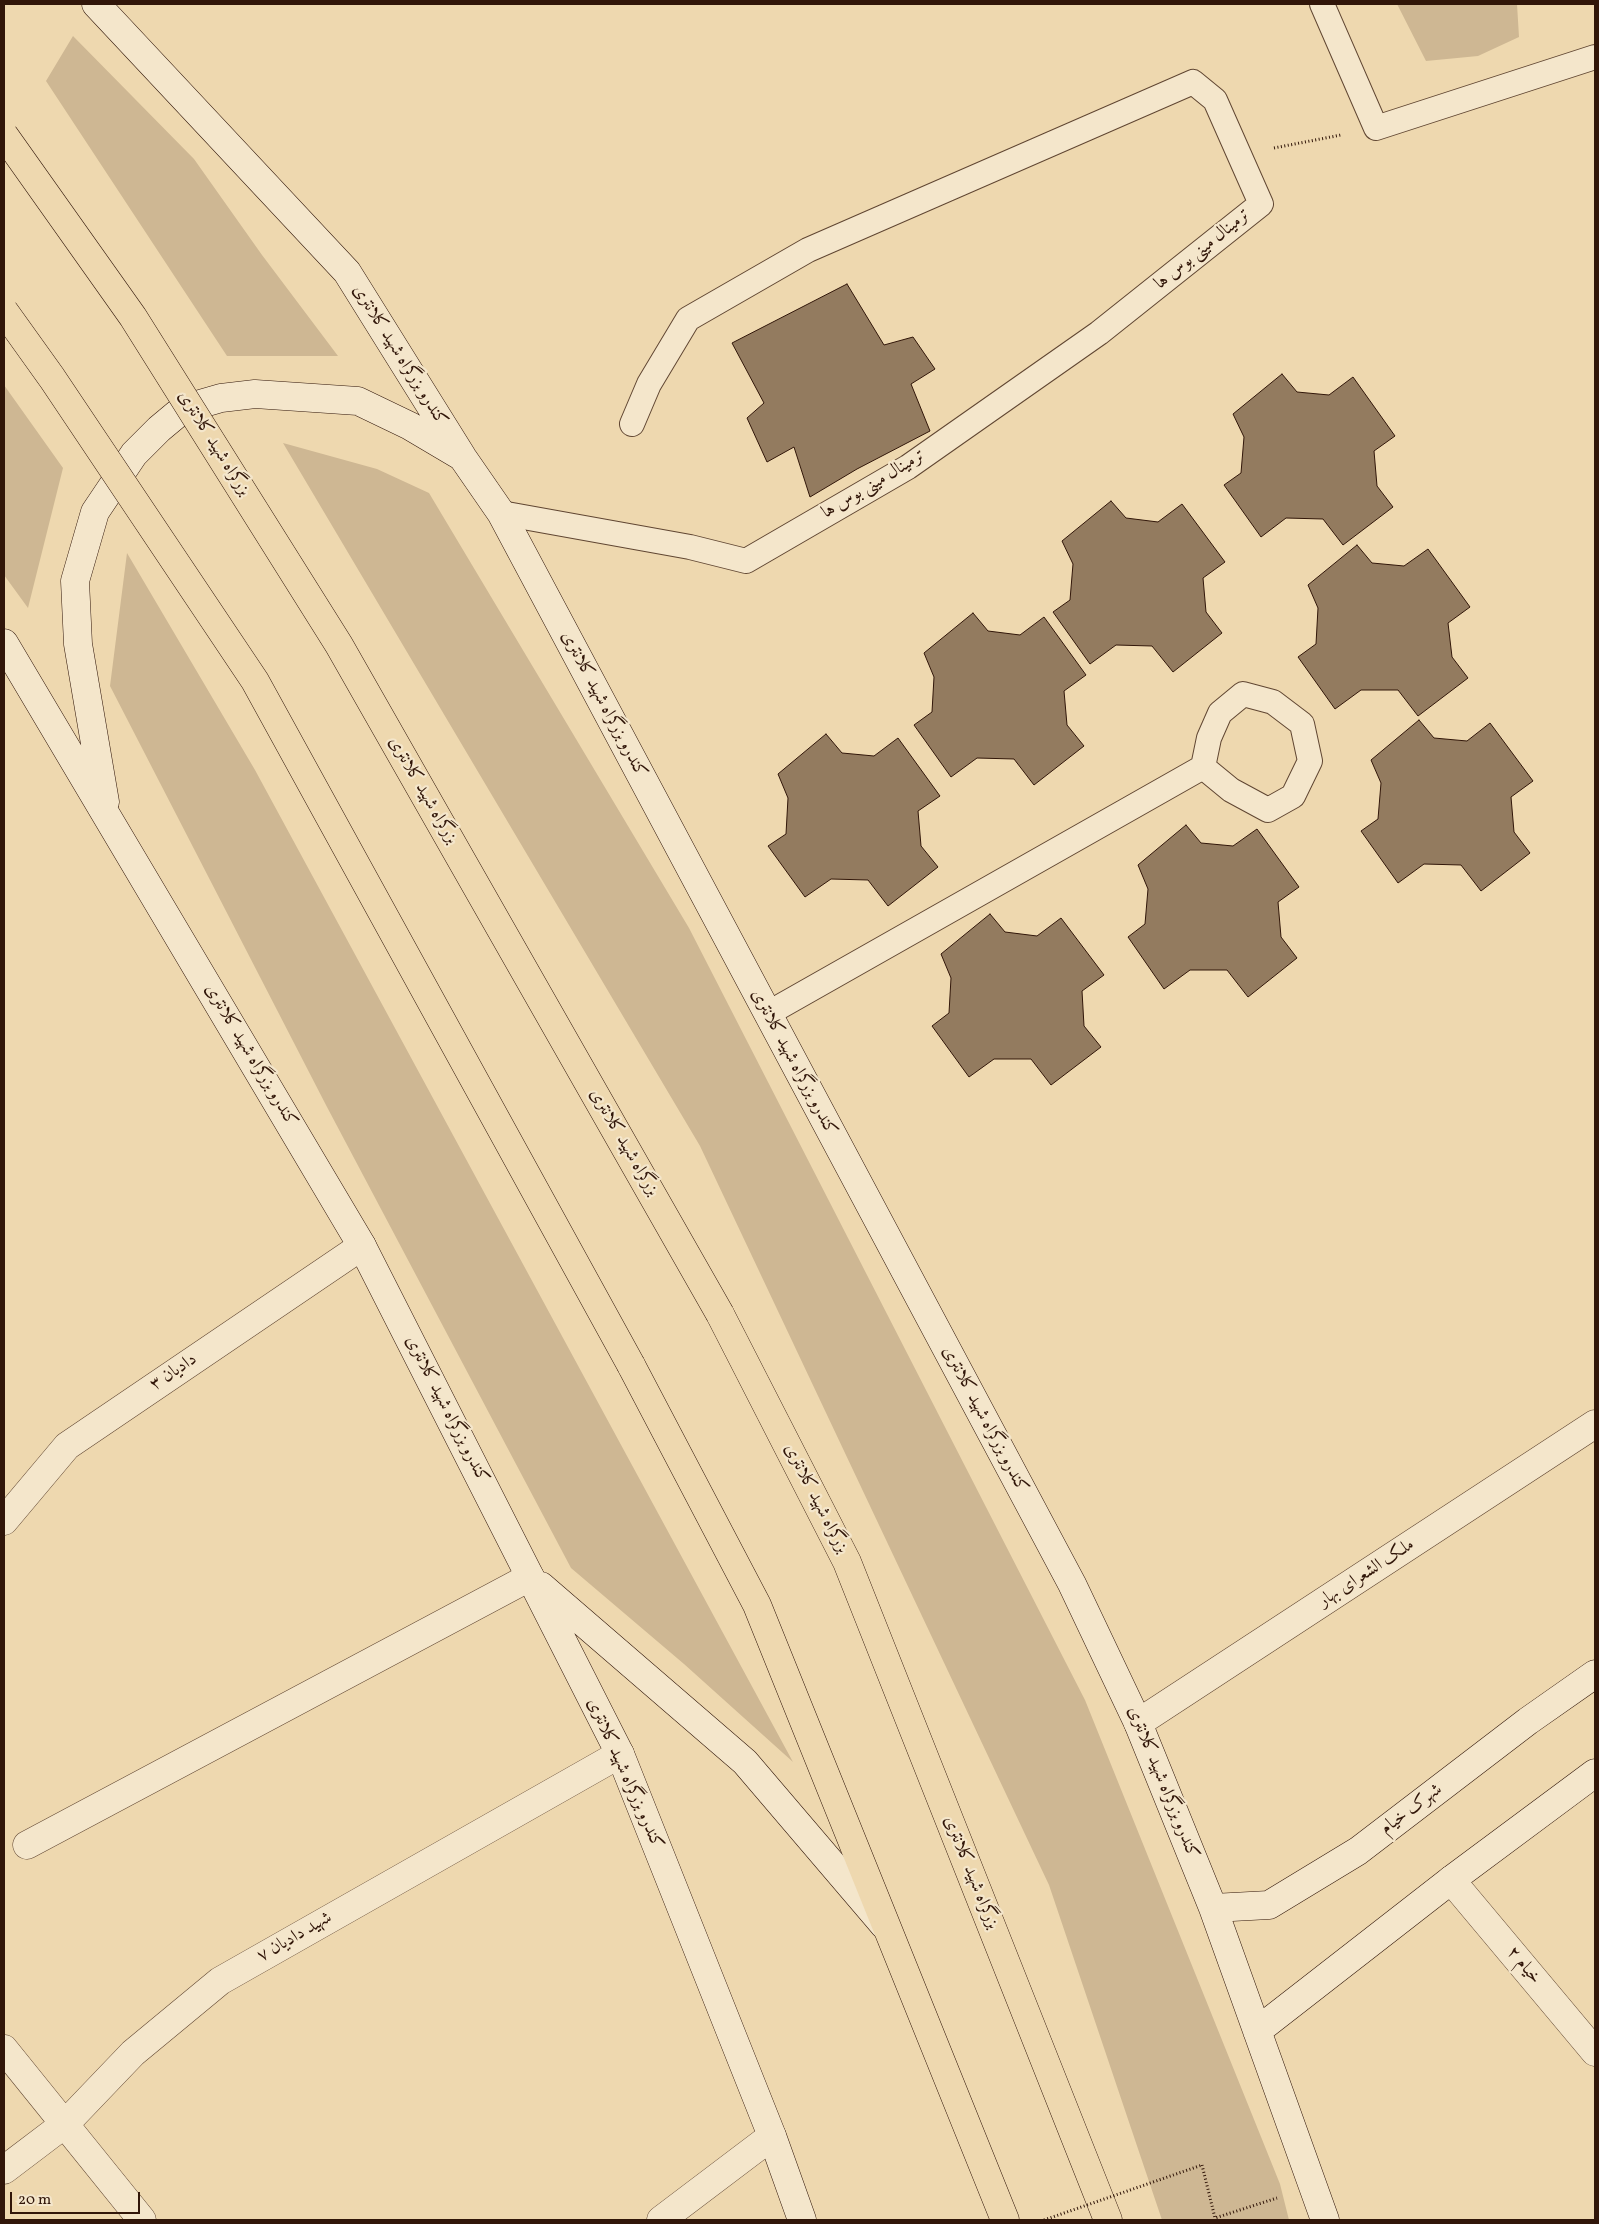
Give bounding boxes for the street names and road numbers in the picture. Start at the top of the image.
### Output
street label: ترمینال مینی بوس ها [1151,205,1255,295]
street label: کندرو بزرگراه شهید کلانتری [347,281,451,431]
street label: بزرگراه شهید کلانتری [172,387,254,501]
street label: ترمینال مینی بوس ها [818,446,930,524]
street label: کندرو بزرگراه شهید کلانتری [555,628,651,782]
street label: بزرگراه شهید کلانتری [383,734,461,848]
street label: کندرو بزرگراه شهید کلانتری [199,981,301,1131]
street label: کندرو بزرگراه شهید کلانتری [745,986,841,1140]
street label: بزرگراه شهید کلانتری [584,1086,662,1200]
street label: کندرو بزرگراه شهید کلانتری [399,1332,493,1488]
street label: کندرو بزرگراه شهید کلانتری [936,1343,1032,1497]
street label: دادیان ۳ [146,1349,202,1397]
street label: بزرگراه شهید کلانتری [778,1441,852,1557]
street label: ملک الشعرای بهار [1315,1535,1419,1613]
street label: کندرو بزرگراه شهید کلانتری [581,1695,667,1853]
street label: کندرو بزرگراه شهید کلانتری [1121,1703,1203,1863]
street label: شهرک خیام [1377,1780,1447,1840]
street label: بزرگراه شهید کلانتری [937,1813,1003,1933]
street label: شهید دادیان ۷ [254,1908,336,1968]
street label: خیام ۲ [1501,1943,1545,1989]

